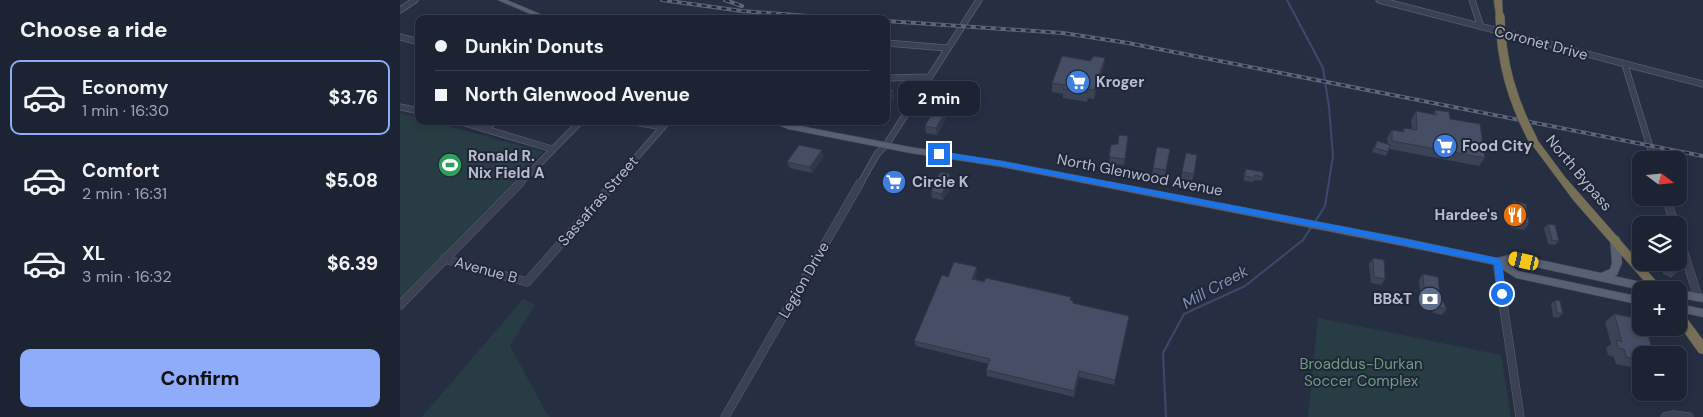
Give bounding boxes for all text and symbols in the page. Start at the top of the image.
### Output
text: Choose a ride [20,15,168,44]
street label: Coronet Drive [1492,21,1590,65]
text: Dunkin' Donuts [465,34,604,59]
supermarket icon: Kroger [1065,69,1091,95]
place label: Kroger [1096,72,1144,92]
icon: car [22,75,67,120]
text: Economy [82,75,169,100]
text: North Glenwood Avenue [465,82,690,107]
callout: 2 min [898,82,980,116]
text: $3.76 [329,85,378,110]
text: 2 min [918,88,960,109]
text: 1 min · 16:30 [82,100,169,121]
street label: North Bypass [1541,131,1617,215]
supermarket icon: Food City [1432,133,1458,159]
place label: Food City [1462,136,1532,156]
route end [928,143,950,165]
place label: Ronald R. Nix Field A [468,146,545,183]
street label: North Glenwood Avenue [1055,149,1225,201]
north arrow [1632,151,1688,206]
map controls [1632,151,1687,401]
sports icon: Ronald R. Nix Field A [437,152,463,178]
street label: Sassafras Street [553,152,643,250]
icon: car [22,158,67,203]
text: Comfort [82,158,160,183]
text: $5.08 [325,168,378,193]
supermarket icon: Circle K [881,169,907,195]
place label: Circle K [912,172,969,192]
text: 2 min · 16:31 [82,183,167,204]
restaurant icon: Hardee's [1502,202,1528,228]
place label: Hardee's [1434,205,1498,225]
button: layers [1632,216,1687,271]
street label: Legion Drive [774,238,834,322]
icon: car [22,241,67,286]
text: XL [82,241,105,266]
car [1507,250,1540,272]
text: $6.39 [327,251,378,276]
street label: Avenue B [452,252,520,288]
water label: Mill Creek [1178,260,1253,314]
text: 3 min · 16:32 [82,266,172,287]
button: + [1632,281,1687,336]
route start [1491,283,1513,305]
bank icon: BB&T [1417,286,1443,312]
place label: BB&T [1373,289,1412,309]
button: − [1632,346,1687,401]
button: Confirm [20,349,380,407]
park label: Broaddus-Durkan Soccer Complex [1299,354,1423,391]

